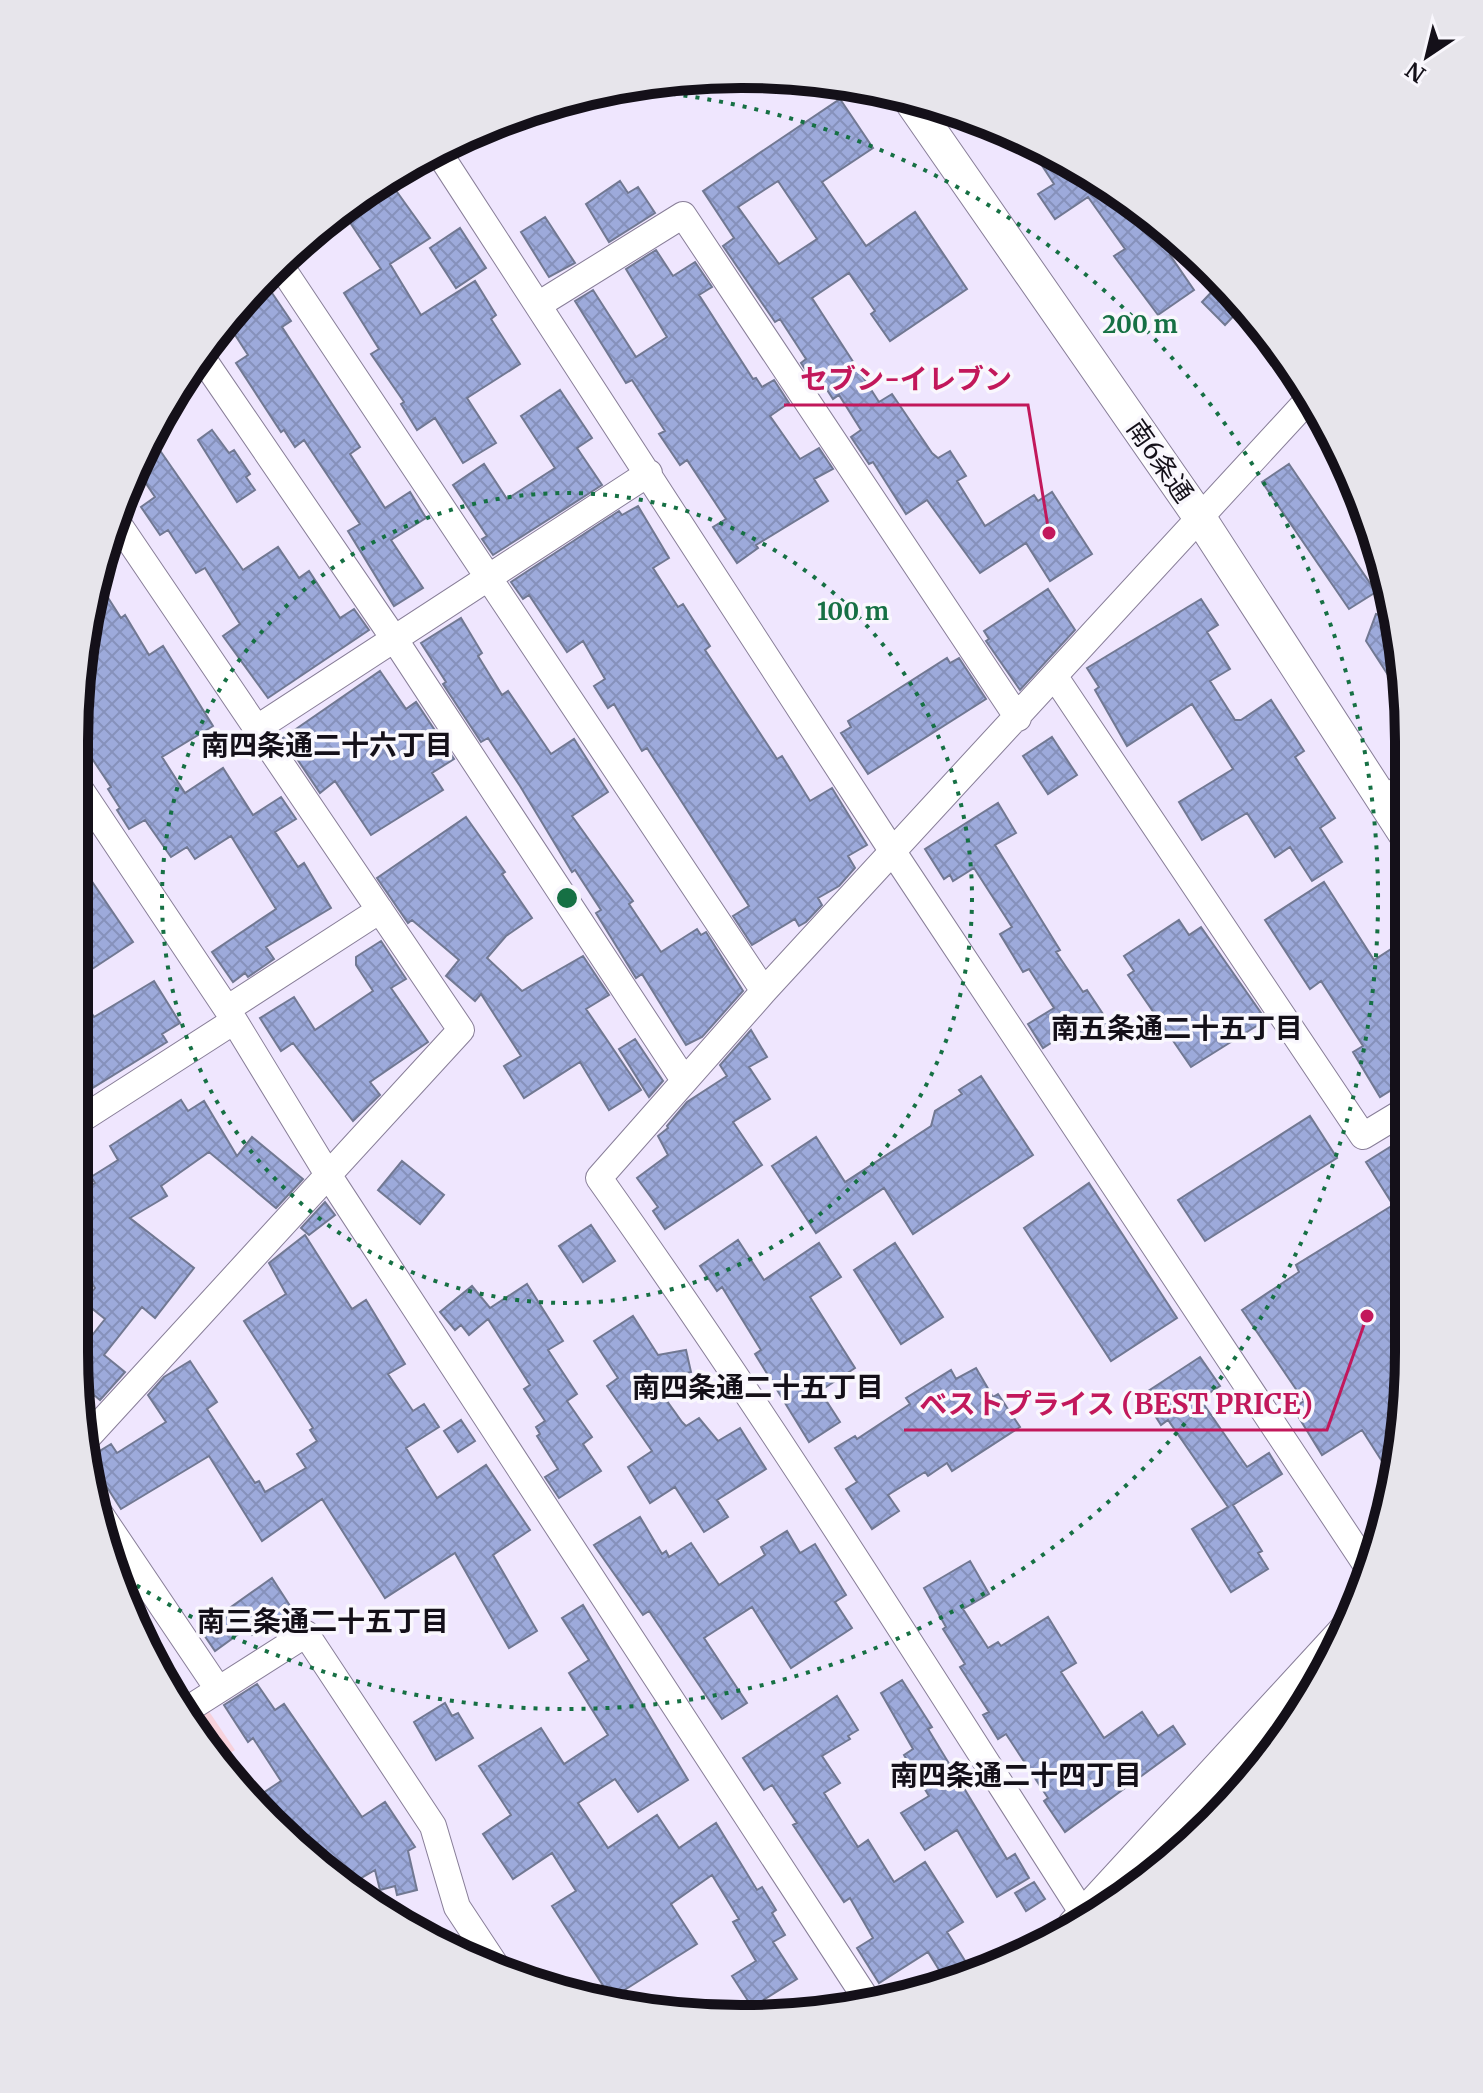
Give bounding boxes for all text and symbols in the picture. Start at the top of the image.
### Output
north arrow [1387,16,1467,96]
text: N [1400,56,1431,89]
text: 200 m [1102,309,1178,340]
callout: セブン-イレブン [784,353,1028,405]
text: セブン-イレブン [800,361,1012,397]
street label: 南6条通 [1120,413,1201,509]
text: 100 m [817,596,889,627]
district label: 南四条通二十六丁目 [201,727,453,763]
centre of rings [553,884,581,912]
district label: 南五条通二十五丁目 [1051,1010,1303,1046]
district label: 南四条通二十五丁目 [632,1369,884,1405]
callout: ベストプライス (BEST PRICE) [904,1378,1327,1430]
text: ベストプライス (BEST PRICE) [919,1386,1313,1422]
district label: 南三条通二十五丁目 [197,1603,449,1639]
district label: 南四条通二十四丁目 [890,1757,1142,1793]

